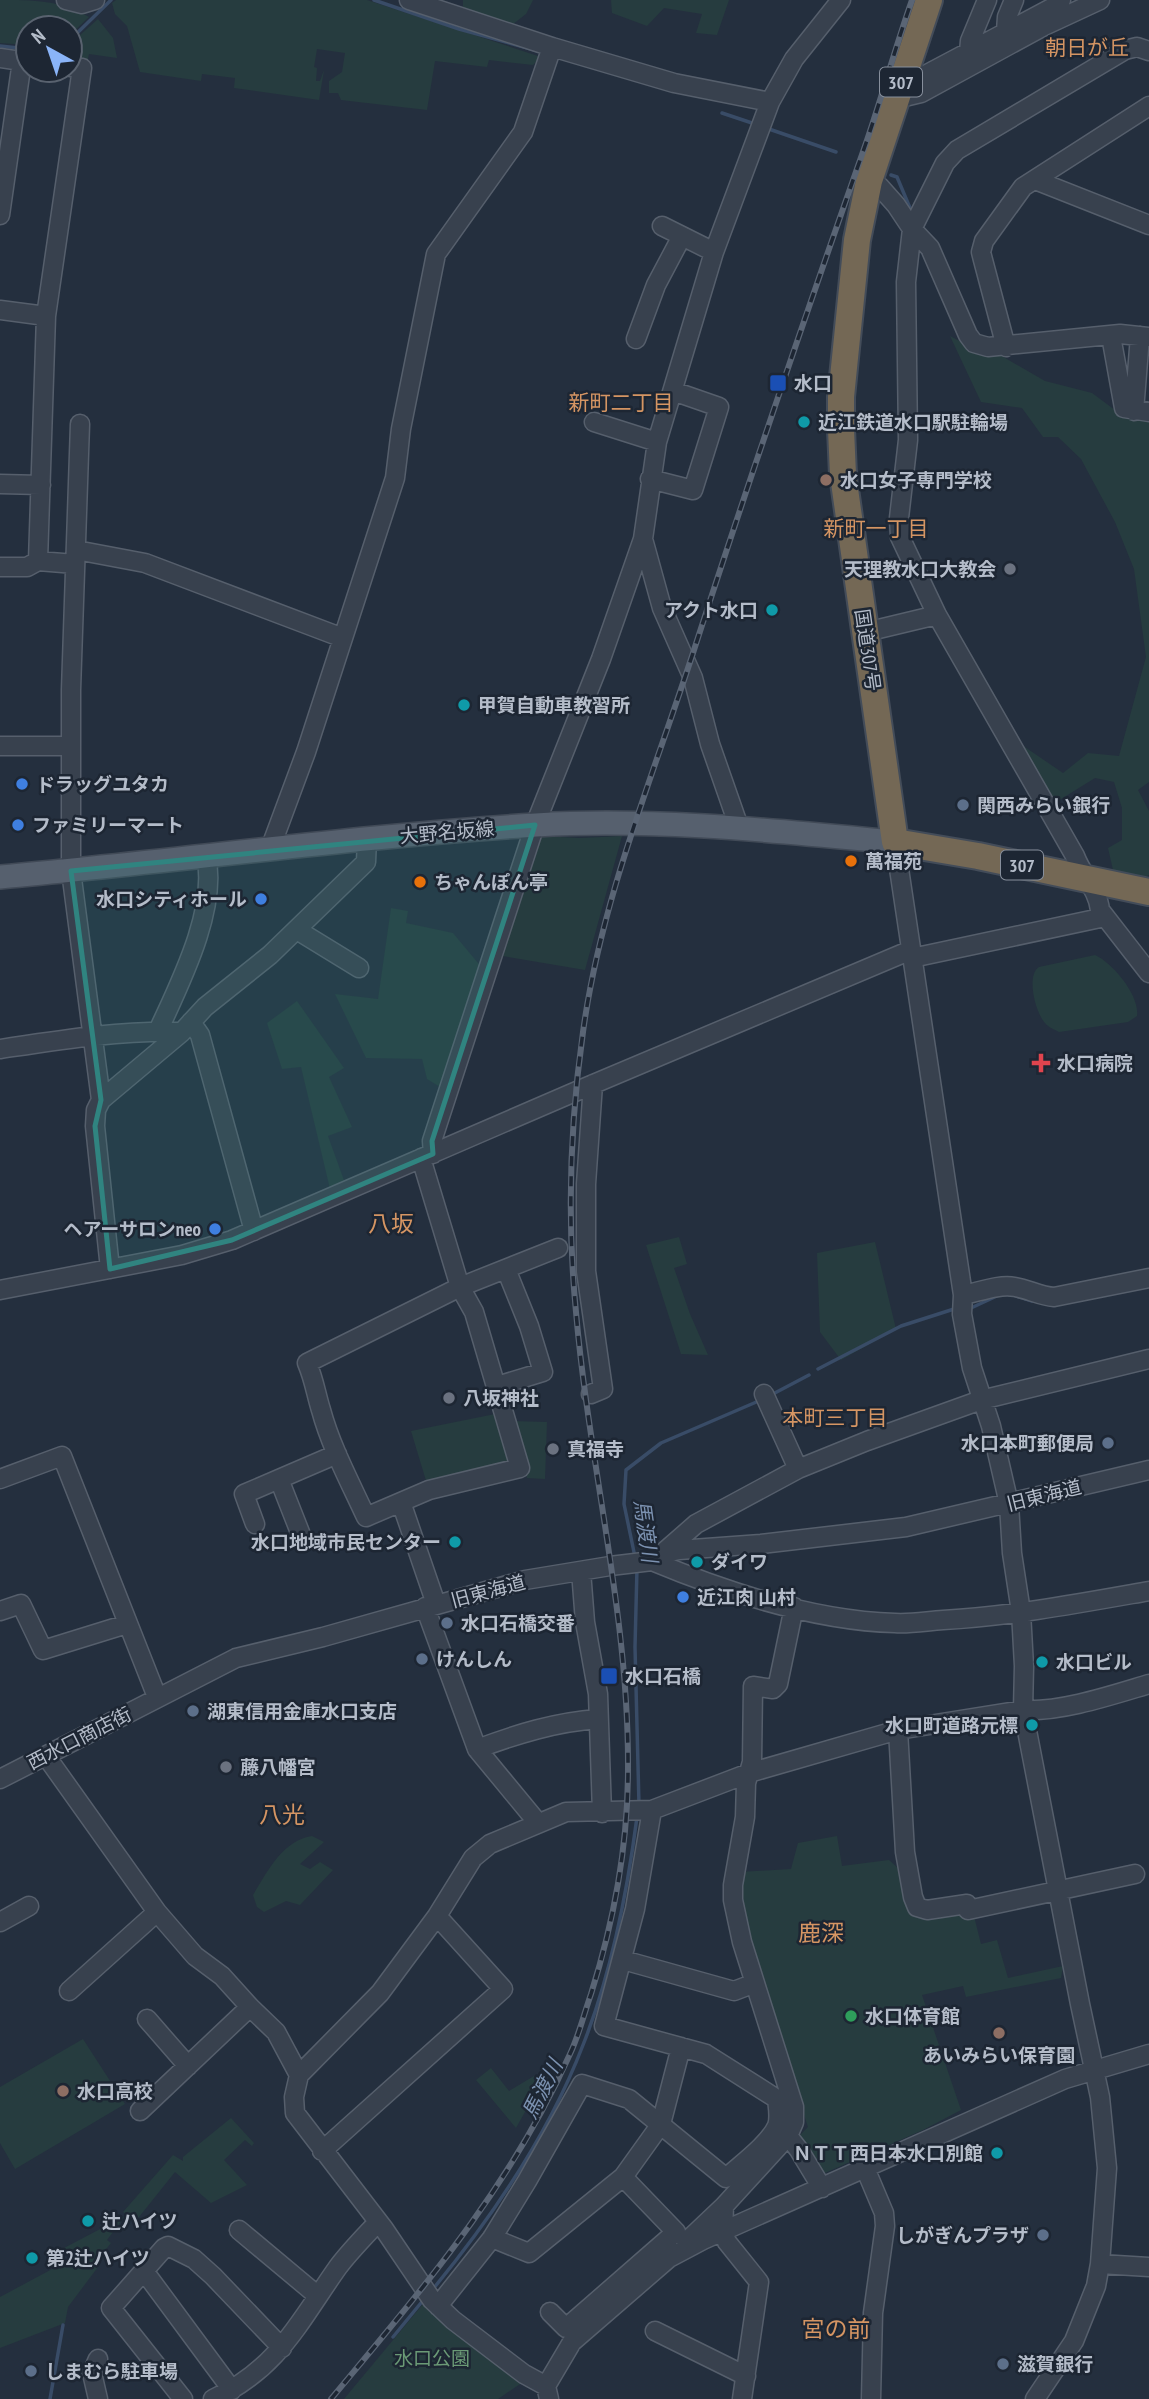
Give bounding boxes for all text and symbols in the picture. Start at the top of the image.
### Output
north arrow [14,14,84,84]
text: N [26,23,50,48]
district label: 朝日が丘 [1045,34,1129,61]
road number: 307 [880,68,922,96]
place label: 水口 [794,371,832,395]
marker: 水口 [768,373,788,393]
district label: 新町二丁目 [569,389,674,416]
place label: 近江鉄道水口駅駐輪場 [818,410,1008,434]
marker: 近江鉄道水口駅駐輪場 [796,414,812,430]
place label: 水口女子専門学校 [840,468,992,492]
marker: 水口女子専門学校 [818,472,834,488]
district label: 新町一丁目 [824,515,929,542]
place label: 天理教水口大教会 [844,557,996,581]
marker: 天理教水口大教会 [1002,561,1018,577]
place label: アクト水口 [664,598,758,622]
marker: アクト水口 [764,602,780,618]
street label: 国道307号 [850,607,886,693]
place label: 甲賀自動車教習所 [478,693,630,717]
marker: 甲賀自動車教習所 [456,697,472,713]
place label: ドラッグユタカ [36,772,169,796]
marker: ドラッグユタカ [14,776,30,792]
place label: 関西みらい銀行 [977,793,1110,817]
marker: 関西みらい銀行 [955,797,971,813]
place label: ファミリーマート [32,813,184,837]
street label: 大野名坂線 [399,816,495,848]
marker: ファミリーマート [10,817,26,833]
place label: 萬福苑 [865,849,922,873]
road number: 307 [1001,850,1043,880]
marker: 萬福苑 [843,853,859,869]
place label: ちゃんぽん亭 [434,870,548,894]
marker: ちゃんぽん亭 [412,874,428,890]
place label: 水口シティホール [96,887,247,911]
marker: 水口シティホール [253,891,269,907]
place label: 水口病院 [1057,1051,1133,1075]
marker: 水口病院 [1031,1053,1051,1073]
district label: 八坂 [368,1209,414,1238]
place label: ヘアーサロンneo [63,1217,201,1241]
marker: ヘアーサロンneo [207,1221,223,1237]
place label: 八坂神社 [463,1386,539,1410]
marker: 八坂神社 [441,1390,457,1406]
district label: 本町三丁目 [783,1404,888,1431]
place label: 水口本町郵便局 [961,1431,1094,1455]
marker: 水口本町郵便局 [1100,1435,1116,1451]
place label: 真福寺 [567,1437,624,1461]
marker: 真福寺 [545,1441,561,1457]
street label: 旧東海道 [1004,1474,1084,1516]
water label: 馬渡川 [628,1498,664,1566]
place label: 水口地域市民センター [251,1530,441,1554]
marker: 水口地域市民センター [447,1534,463,1550]
place label: ダイワ [711,1550,768,1574]
marker: ダイワ [689,1554,705,1570]
street label: 旧東海道 [448,1570,528,1612]
place label: 近江肉 山村 [697,1585,796,1609]
marker: 近江肉 山村 [675,1589,691,1605]
place label: 水口石橋交番 [461,1611,575,1635]
marker: 水口石橋交番 [439,1615,455,1631]
place label: けんしん [436,1647,512,1671]
place label: 水口ビル [1056,1650,1132,1674]
marker: けんしん [414,1651,430,1667]
marker: 水口ビル [1034,1654,1050,1670]
place label: 水口石橋 [625,1664,701,1688]
marker: 水口石橋 [599,1666,619,1686]
place label: 湖東信用金庫水口支店 [207,1699,397,1723]
street label: 西水口商店街 [23,1701,135,1775]
marker: 湖東信用金庫水口支店 [185,1703,201,1719]
place label: 水口町道路元標 [885,1713,1018,1737]
marker: 水口町道路元標 [1024,1717,1040,1733]
place label: 藤八幡宮 [240,1755,316,1779]
marker: 藤八幡宮 [218,1759,234,1775]
district label: 八光 [259,1800,305,1829]
district label: 鹿深 [798,1918,844,1947]
place label: 水口体育館 [865,2004,960,2028]
marker: 水口体育館 [843,2008,859,2024]
marker: あいみらい保育園 [991,2025,1007,2041]
place label: あいみらい保育園 [923,2043,1075,2067]
water label: 馬渡川 [516,2053,569,2123]
place label: 水口高校 [77,2079,153,2103]
marker: 水口高校 [55,2083,71,2099]
place label: ＮＴＴ西日本水口別館 [793,2141,983,2165]
marker: ＮＴＴ西日本水口別館 [989,2145,1005,2161]
place label: 辻ハイツ [102,2209,178,2233]
marker: 辻ハイツ [80,2213,96,2229]
place label: しがぎんプラザ [896,2223,1029,2247]
marker: しがぎんプラザ [1035,2227,1051,2243]
place label: 第2辻ハイツ [46,2246,150,2270]
marker: 第2辻ハイツ [24,2250,40,2266]
district label: 宮の前 [802,2314,871,2343]
park label: 水口公園 [394,2346,470,2370]
place label: 滋賀銀行 [1017,2352,1093,2376]
marker: 滋賀銀行 [995,2356,1011,2372]
place label: しまむら駐車場 [45,2359,178,2383]
marker: しまむら駐車場 [23,2363,39,2379]

